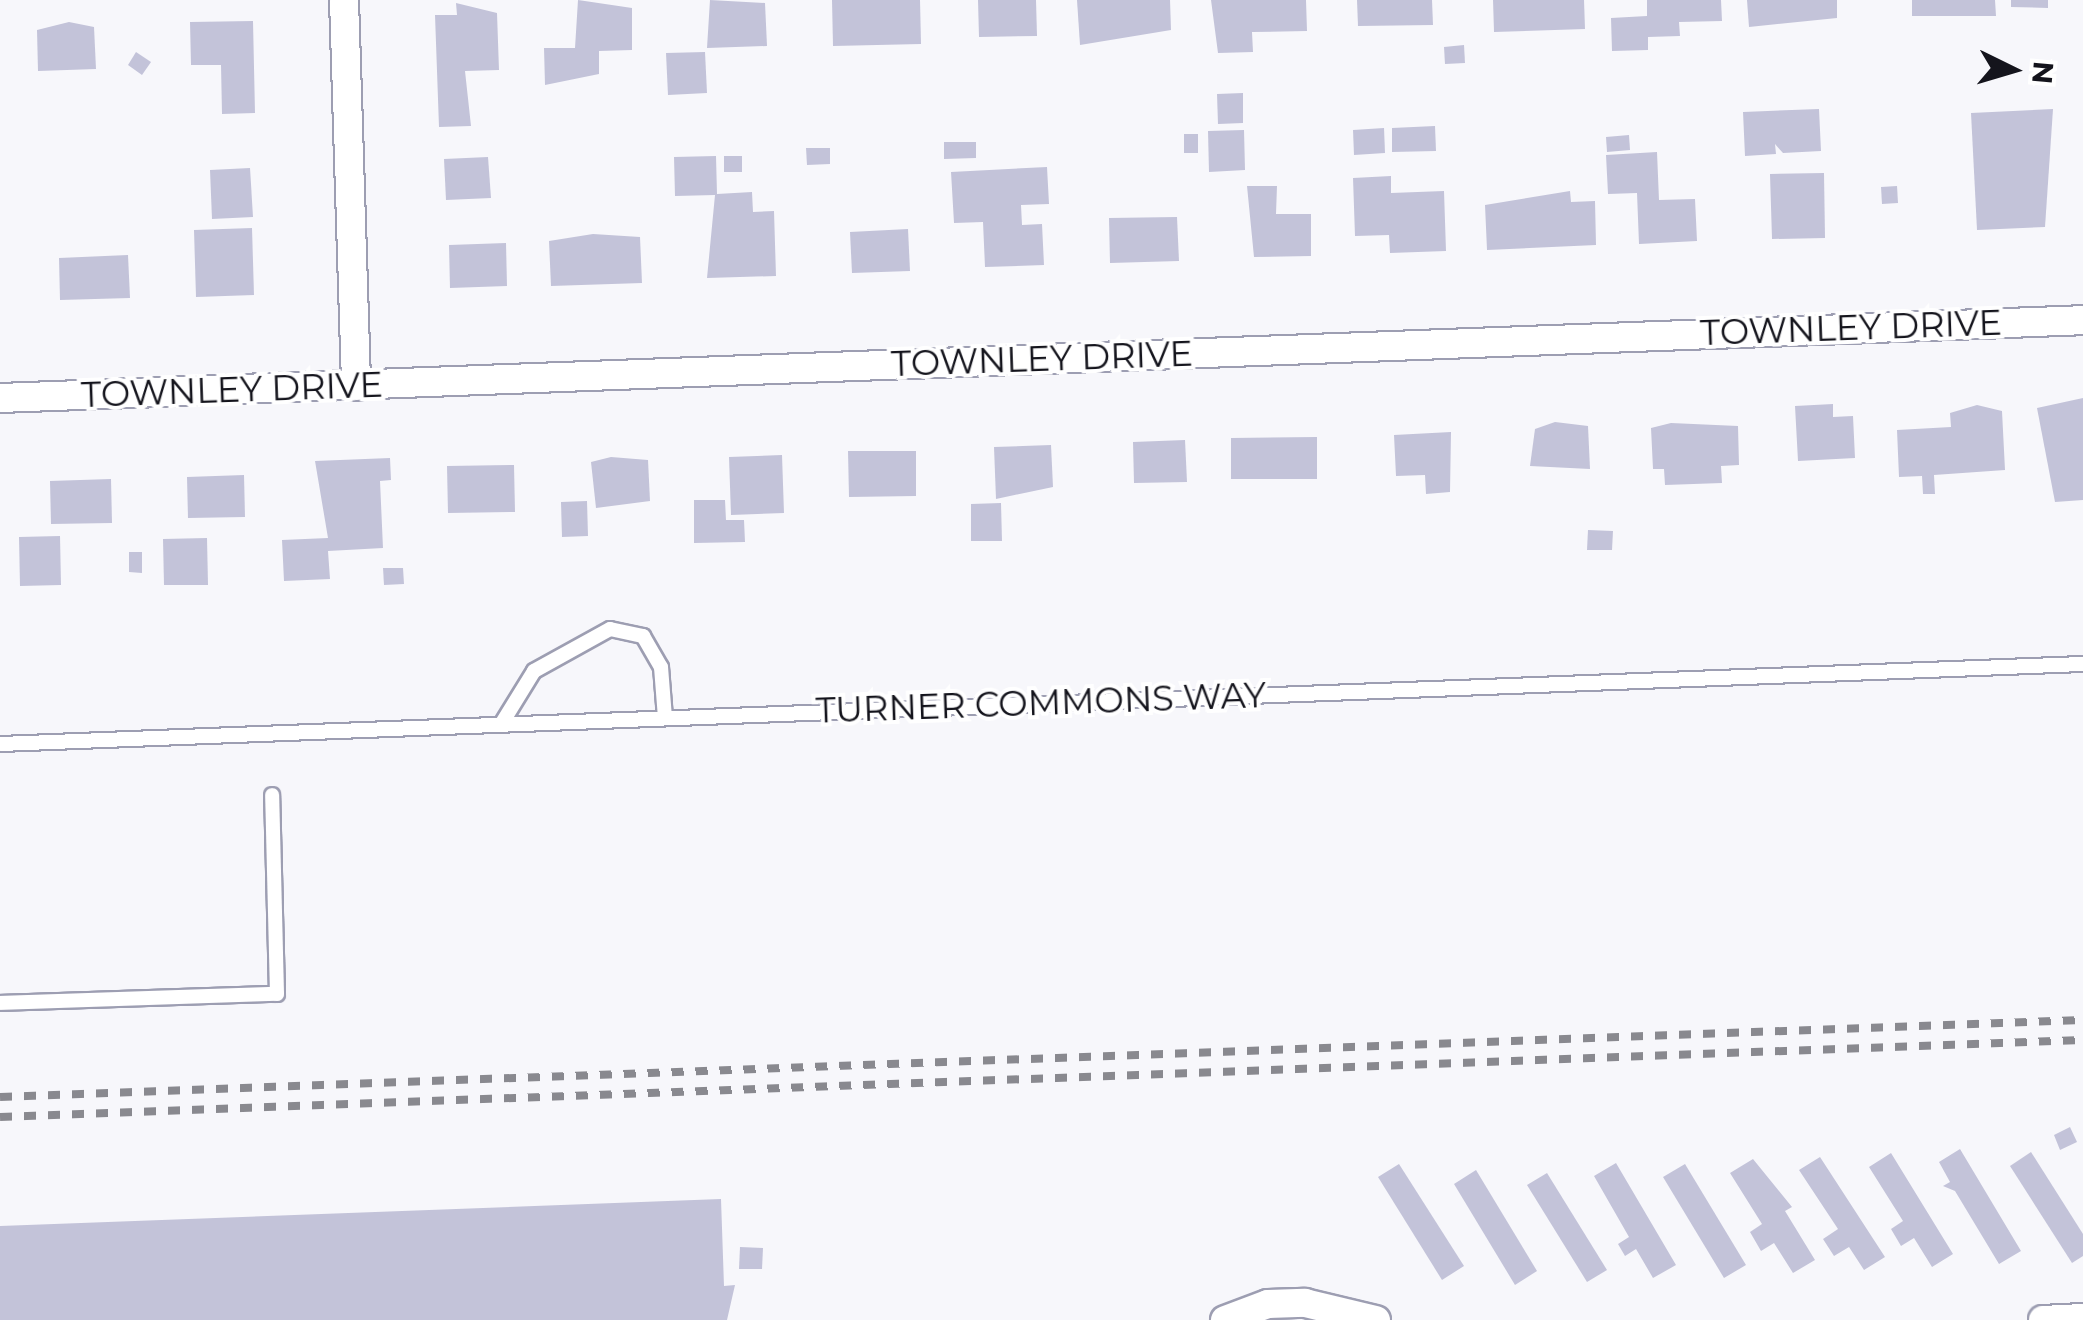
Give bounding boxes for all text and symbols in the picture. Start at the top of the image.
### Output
north arrow [1963,20,2063,120]
text: N [2025,60,2061,85]
street label: TOWNLEY DRIVE [1699,302,2003,354]
street label: TOWNLEY DRIVE [890,333,1194,385]
street label: TOWNLEY DRIVE [80,364,384,416]
street label: TURNER COMMONS WAY [815,674,1267,732]

